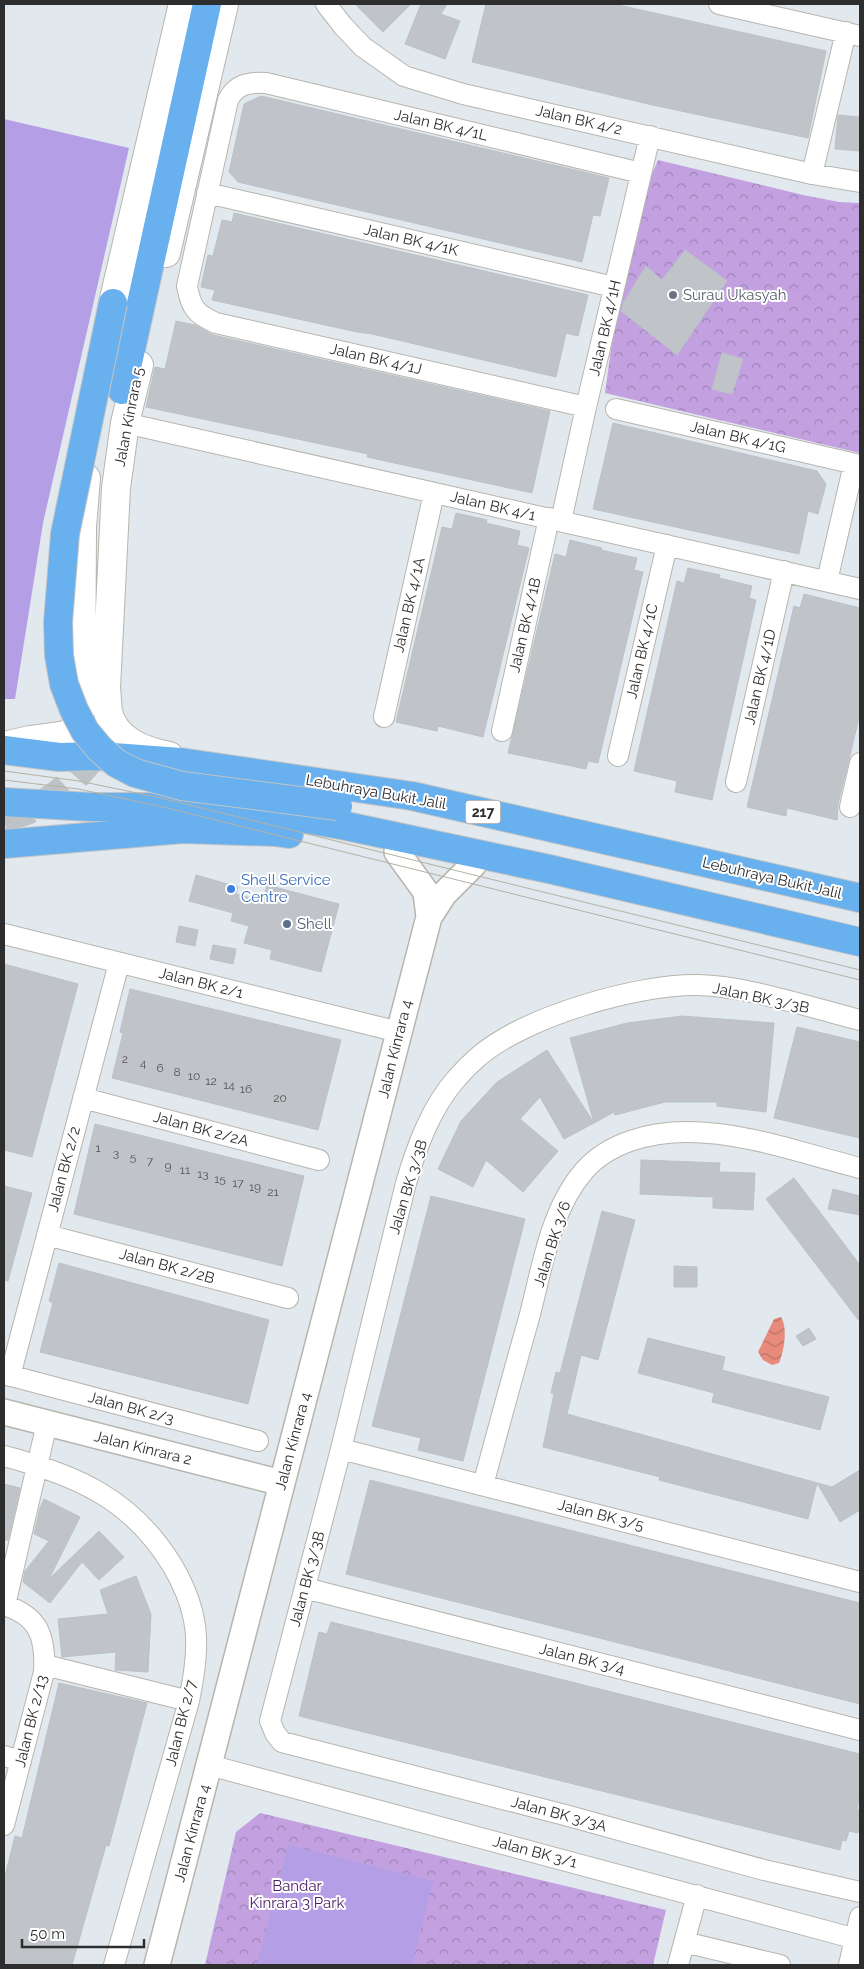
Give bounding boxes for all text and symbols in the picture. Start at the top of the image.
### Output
street label: Jalan BK 4/2 [534,101,624,139]
street label: Jalan BK 4/1L [392,105,490,145]
street label: Jalan BK 4/1K [362,220,460,260]
street label: Jalan BK 4/1H [585,278,625,378]
place label: Surau Ukasyah [683,286,786,304]
marker: Surau Ukasyah [667,289,679,301]
street label: Jalan BK 4/1J [328,340,424,378]
street label: Jalan Kinrara 5 [111,366,147,468]
street label: Jalan BK 4/1G [688,417,788,457]
street label: Jalan BK 4/1 [449,487,538,525]
street label: Jalan BK 4/1A [389,556,429,654]
street label: Jalan BK 4/1B [505,576,545,674]
street label: Jalan BK 4/1C [622,602,662,700]
street label: Jalan BK 4/1D [740,627,780,727]
street label: Lebuhraya Bukit Jalil [304,771,449,813]
road number: 217 [466,800,500,824]
street label: Lebuhraya Bukit Jalil [700,853,844,903]
place label: Shell Service Centre [241,871,331,906]
marker: Shell Service Centre [225,883,237,895]
place label: Shell [297,915,333,933]
marker: Shell [281,918,293,930]
street label: Jalan BK 2/1 [157,964,246,1002]
street label: Jalan BK 3/3B [711,979,811,1017]
street label: Jalan Kinrara 4 [374,998,416,1100]
house number: 2 [122,1052,128,1066]
house number: 4 [140,1056,147,1070]
house number: 6 [156,1061,164,1075]
house number: 8 [173,1065,181,1079]
house number: 10 [188,1069,200,1083]
house number: 12 [205,1074,217,1088]
house number: 14 [223,1078,235,1092]
house number: 16 [240,1082,252,1096]
house number: 20 [273,1091,287,1105]
street label: Jalan BK 2/2A [151,1108,251,1150]
street label: Jalan BK 2/2 [44,1124,84,1214]
street label: Jalan BK 3/3B [385,1137,431,1236]
house number: 1 [95,1141,101,1155]
house number: 3 [113,1146,119,1160]
house number: 5 [130,1150,137,1164]
house number: 7 [147,1154,154,1168]
house number: 9 [164,1159,172,1173]
house number: 11 [180,1163,190,1177]
house number: 13 [197,1167,209,1181]
house number: 15 [214,1172,226,1186]
house number: 17 [232,1176,244,1190]
house number: 19 [249,1180,261,1194]
house number: 21 [267,1185,279,1199]
street label: Jalan BK 3/6 [530,1199,574,1289]
street label: Jalan BK 2/2B [117,1245,217,1287]
street label: Jalan BK 2/3 [86,1388,176,1428]
street label: Jalan Kinrara 4 [271,1390,315,1492]
street label: Jalan Kinrara 2 [92,1427,194,1469]
street label: Jalan BK 3/5 [556,1496,646,1534]
street label: Jalan BK 3/3B [286,1529,328,1629]
street label: Jalan BK 3/4 [537,1640,627,1678]
street label: Jalan BK 2/13 [11,1673,51,1769]
street label: Jalan BK 2/7 [162,1678,200,1768]
street label: Jalan Kinrara 4 [170,1782,214,1884]
street label: Jalan BK 3/3A [509,1793,609,1835]
street label: Jalan BK 3/1 [491,1832,580,1872]
park label: Bandar Kinrara 3 Park [250,1877,344,1912]
scale bar [22,1916,145,1948]
text: 50 m [30,1925,65,1943]

